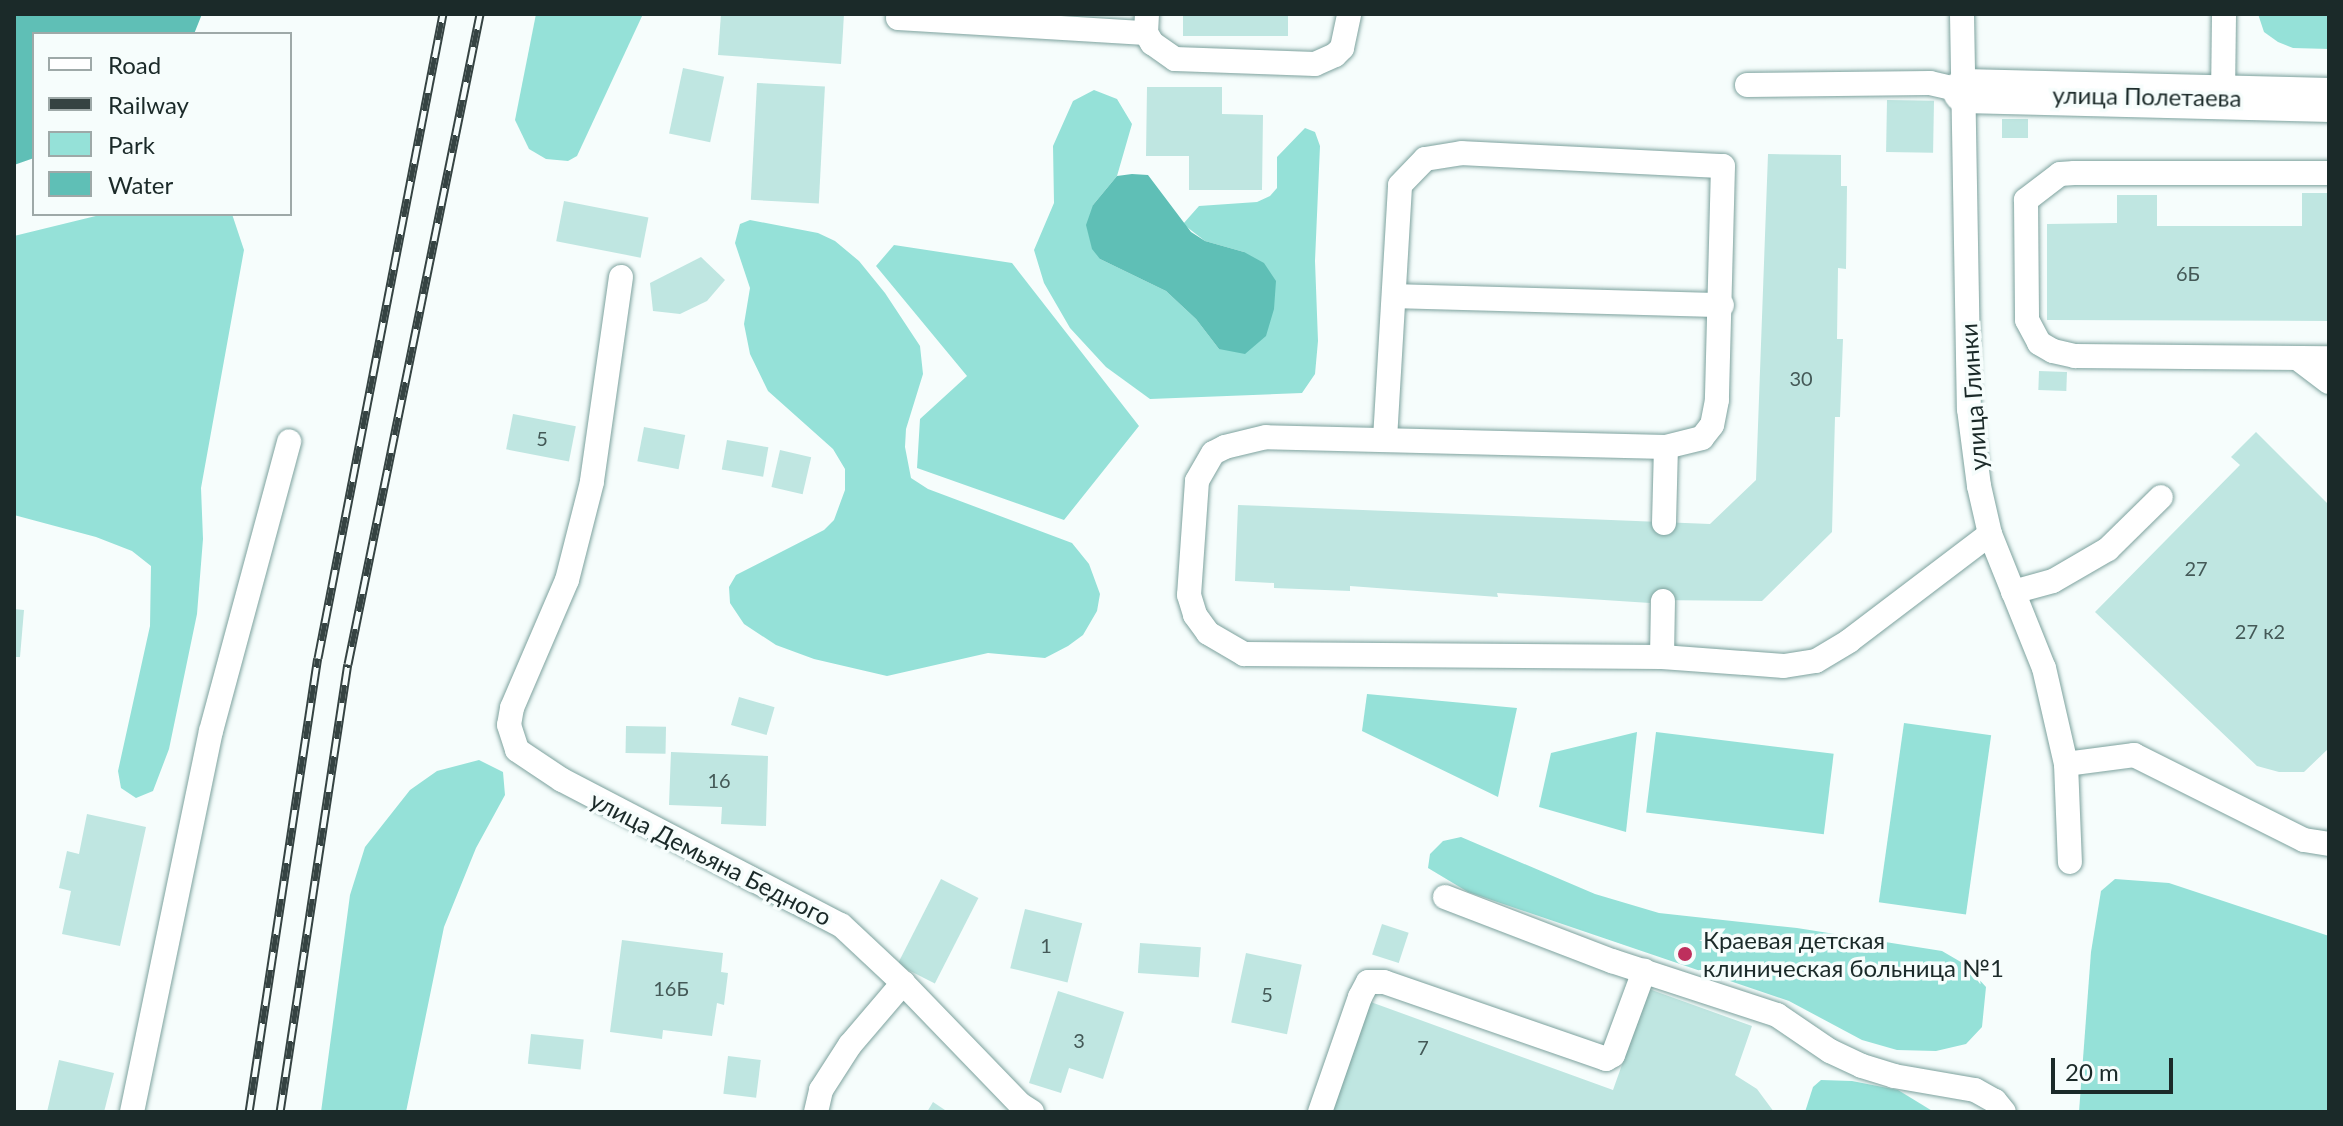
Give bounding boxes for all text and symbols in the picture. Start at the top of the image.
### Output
legend [32,32,292,216]
text: Road [108,50,161,79]
street label: улица Полетаева [2052,80,2242,112]
text: Railway [108,90,189,119]
text: Park [108,130,155,159]
text: Water [108,170,173,199]
house number: 6Б [2176,261,2200,285]
street label: улица Глинки [1953,322,1993,472]
house number: 30 [1789,366,1813,390]
house number: 5 [536,426,548,450]
house number: 27 [2184,556,2208,580]
house number: 27 к2 [2235,619,2285,643]
house number: 16 [707,768,731,792]
street label: улица Демьяна Бедного [586,785,836,931]
place label: Краевая детская клиническая больница №1 [1703,926,2004,982]
house number: 1 [1040,933,1052,957]
marker: Краевая детская клиническая больница №1 [1674,943,1696,965]
house number: 16Б [653,976,689,1000]
house number: 5 [1261,982,1273,1006]
house number: 3 [1073,1028,1085,1052]
house number: 7 [1417,1035,1429,1059]
scale bar [2055,1042,2177,1092]
text: 20 m [2065,1057,2119,1086]

